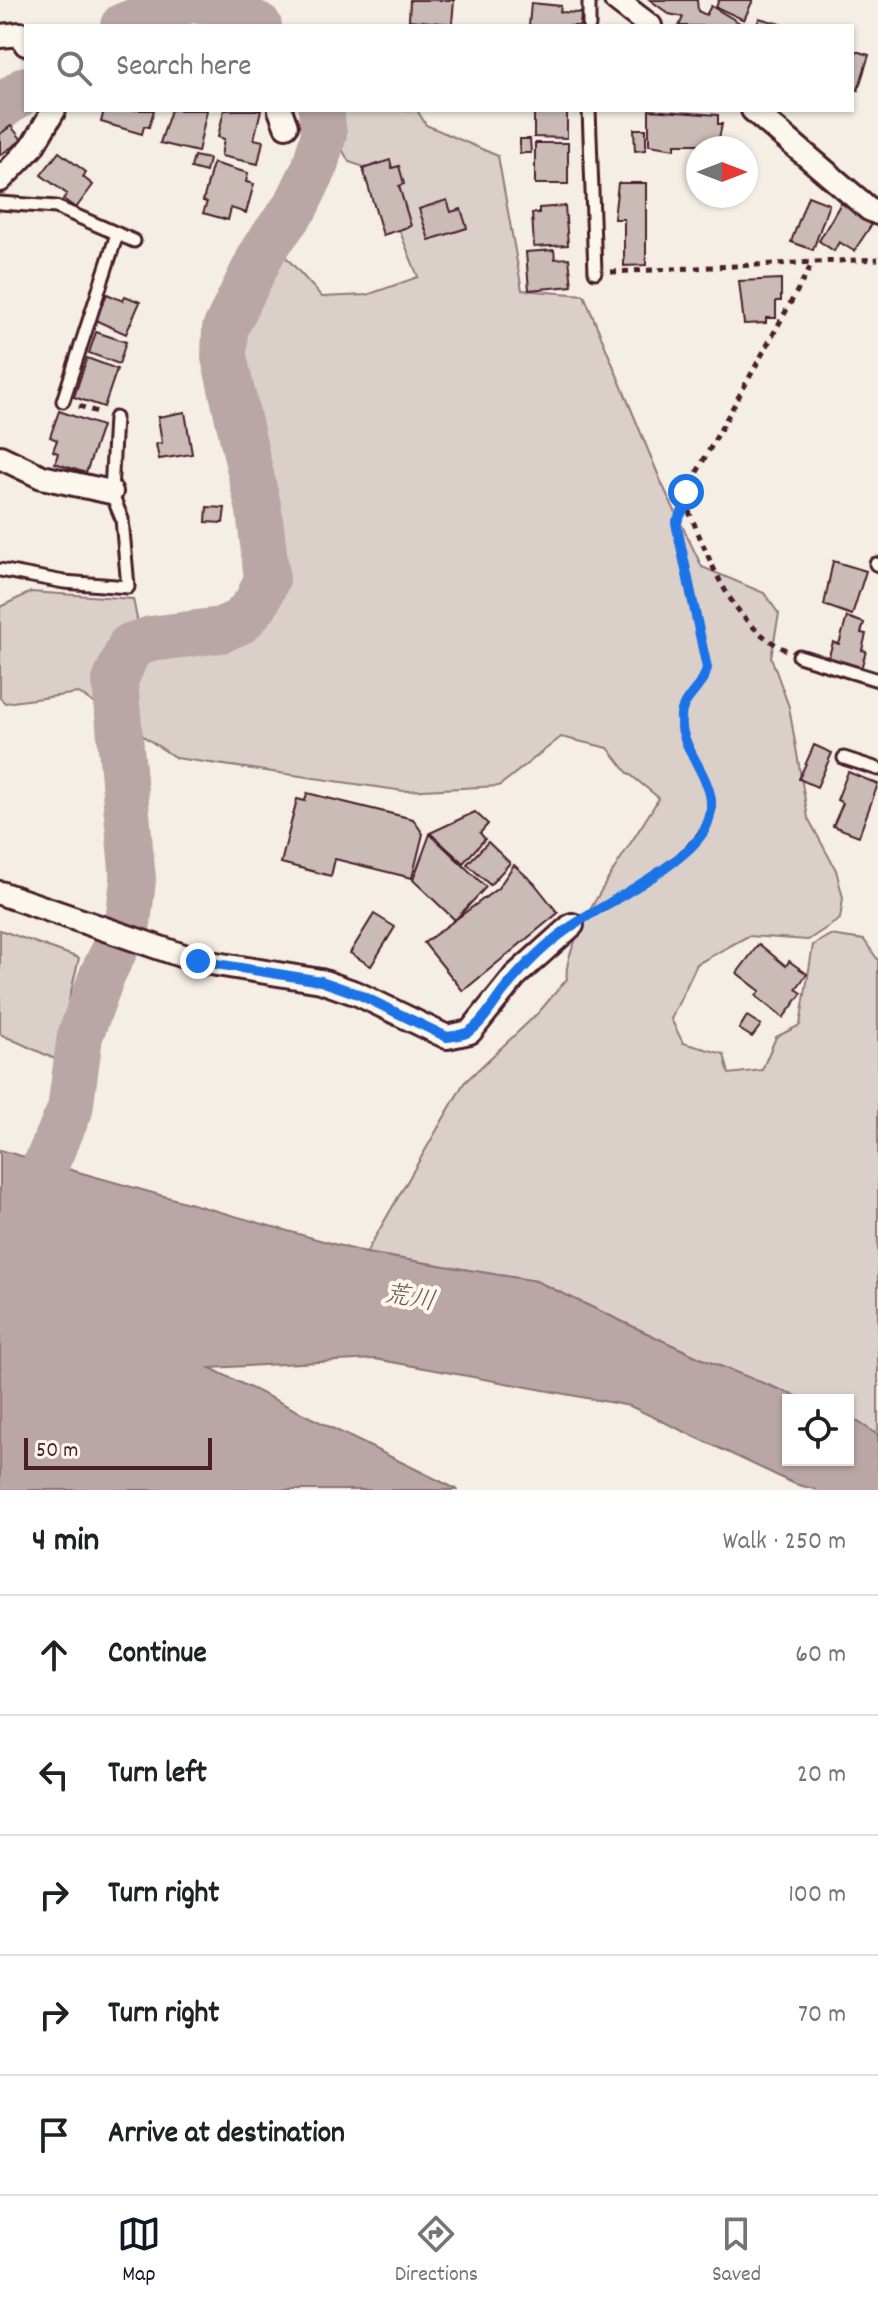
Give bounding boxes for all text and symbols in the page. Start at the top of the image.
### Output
search box [24,24,854,112]
icon: search [52,46,96,90]
text: Search here [116,47,252,90]
north arrow [686,136,758,208]
route start [668,474,704,510]
route end [180,943,216,979]
water label: 荒川 [381,1277,438,1322]
map controls [782,1394,854,1466]
button: locate [782,1394,854,1466]
scale bar [24,1434,212,1470]
text: 50 m [36,1436,78,1467]
text: 4 min [32,1518,99,1567]
text: Walk · 250 m [723,1524,846,1561]
icon: ahead [32,1633,76,1677]
text: Continue [108,1634,207,1677]
text: 60 m [795,1637,846,1674]
icon: left [32,1753,76,1797]
text: Turn left [108,1754,207,1797]
text: 20 m [797,1757,846,1794]
icon: right [32,1873,76,1917]
text: Turn right [108,1874,219,1917]
text: 100 m [788,1877,846,1914]
icon: right [32,1993,76,2037]
text: Turn right [108,1994,219,2037]
text: 70 m [798,1997,846,2034]
icon: arrive [32,2113,76,2157]
text: Arrive at destination [108,2114,345,2157]
tab: Map [117,2212,161,2291]
tab: Directions [395,2212,478,2291]
tab: Saved [712,2212,761,2291]

